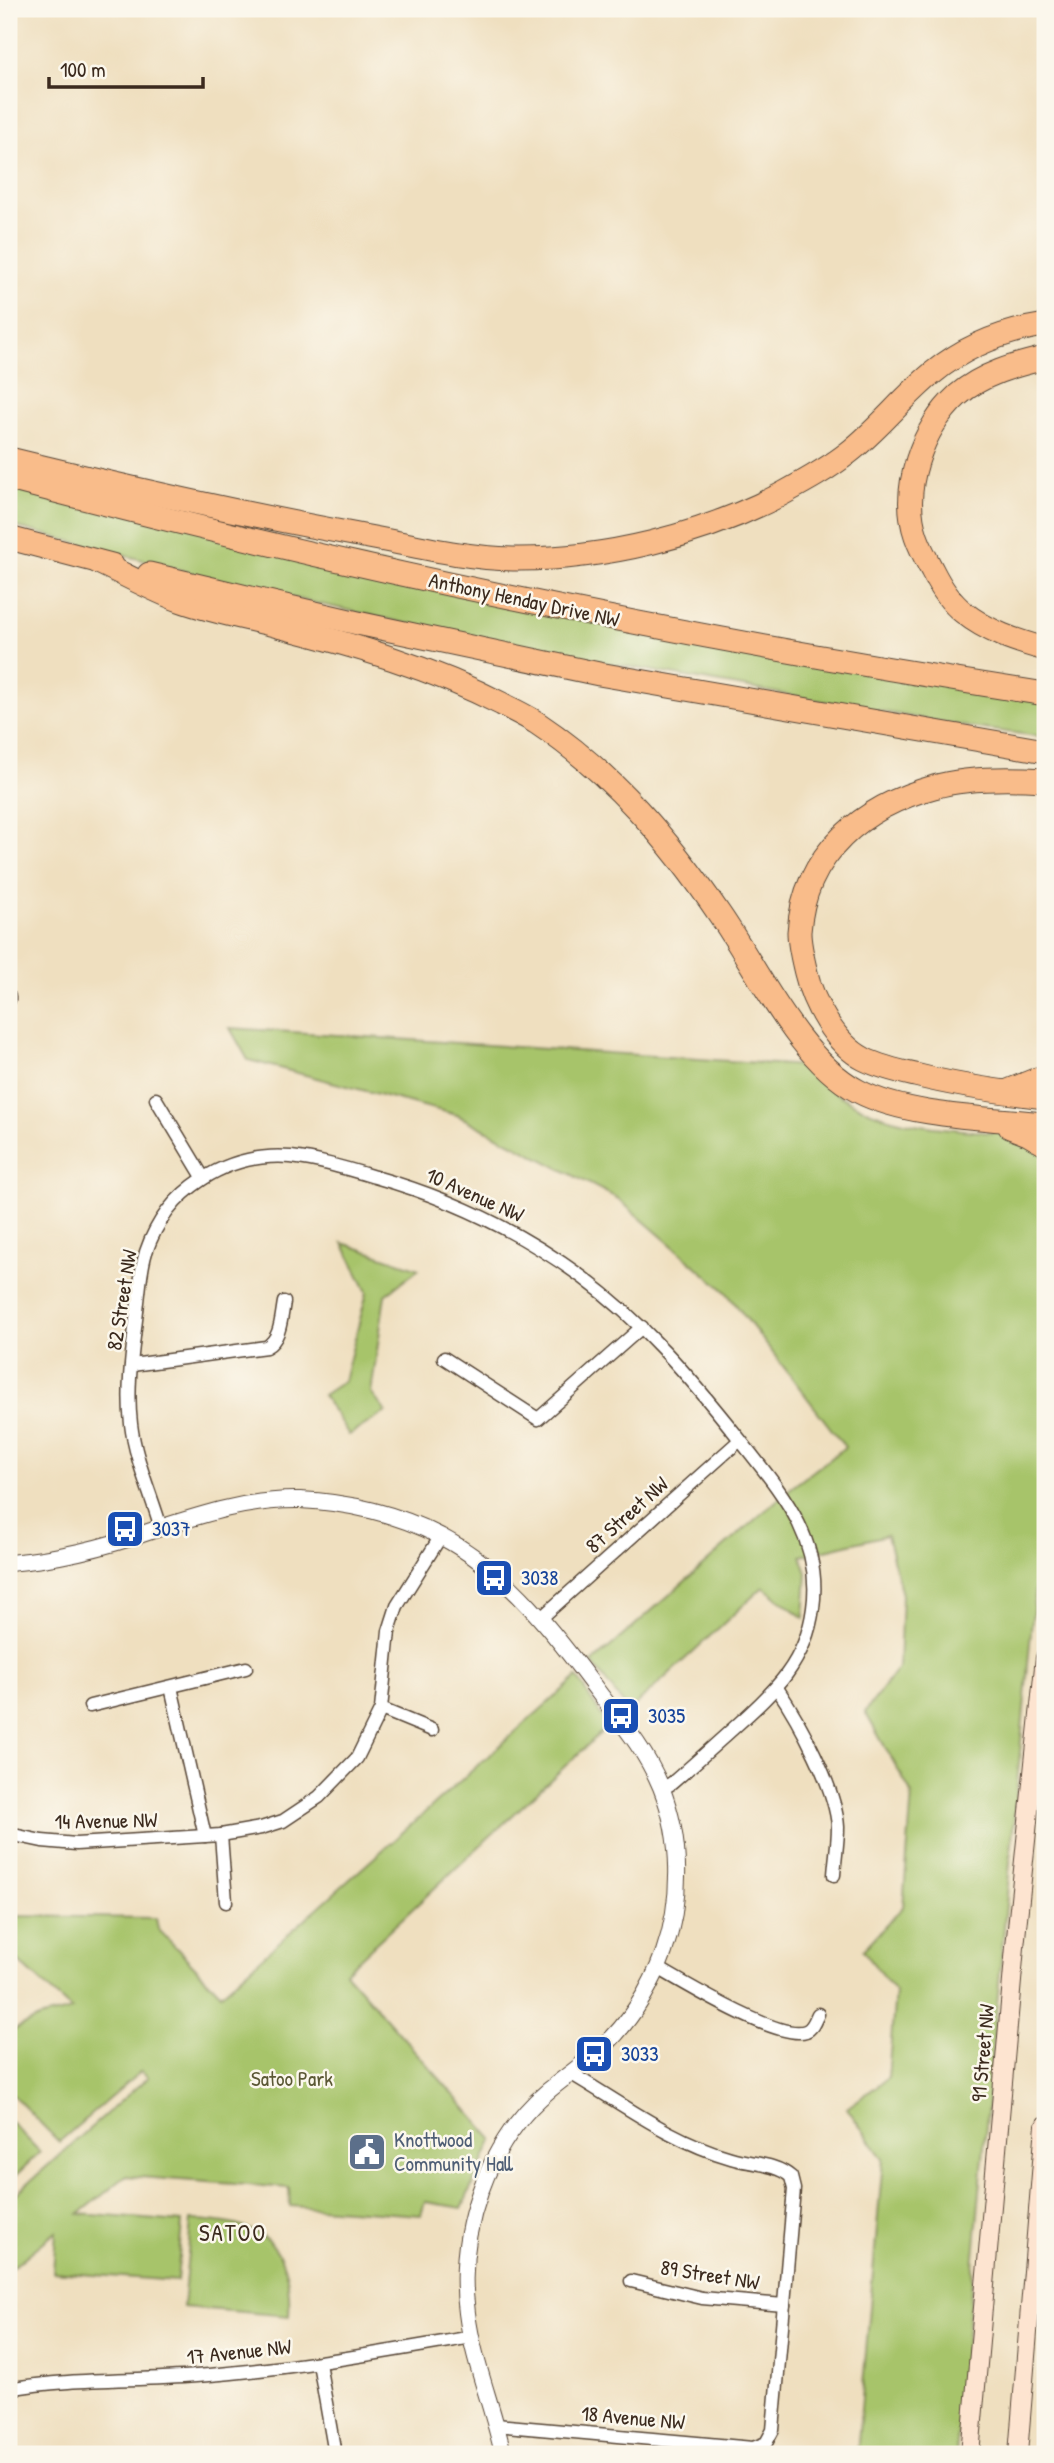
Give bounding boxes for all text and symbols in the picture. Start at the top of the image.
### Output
scale bar [49,46,203,90]
text: 100 m [60,55,106,84]
street label: Anthony Henday Drive NW [426,565,622,634]
street label: 10 Avenue NW [422,1160,529,1229]
street label: 82 Street NW [99,1247,144,1352]
street label: 87 Street NW [579,1470,674,1560]
bus stop icon: 3037 [104,1508,146,1550]
place label: 3037 [152,1514,191,1543]
bus stop icon: 3038 [473,1557,515,1599]
place label: 3038 [521,1563,558,1592]
bus stop icon: 3035 [600,1695,642,1737]
place label: 3035 [648,1701,685,1730]
street label: 14 Avenue NW [54,1805,158,1836]
street label: 91 Street NW [964,2003,1001,2103]
bus stop icon: 3033 [573,2033,615,2075]
place label: 3033 [621,2039,659,2068]
park label: Satoo Park [251,2064,333,2093]
place label: Knottwood Community Hall [394,2125,514,2178]
public building icon: Knottwood Community Hall [346,2131,388,2173]
district label: SATOO [199,2217,267,2248]
street label: 89 Street NW [659,2252,762,2297]
street label: 17 Avenue NW [185,2332,293,2371]
street label: 18 Avenue NW [580,2399,686,2436]

